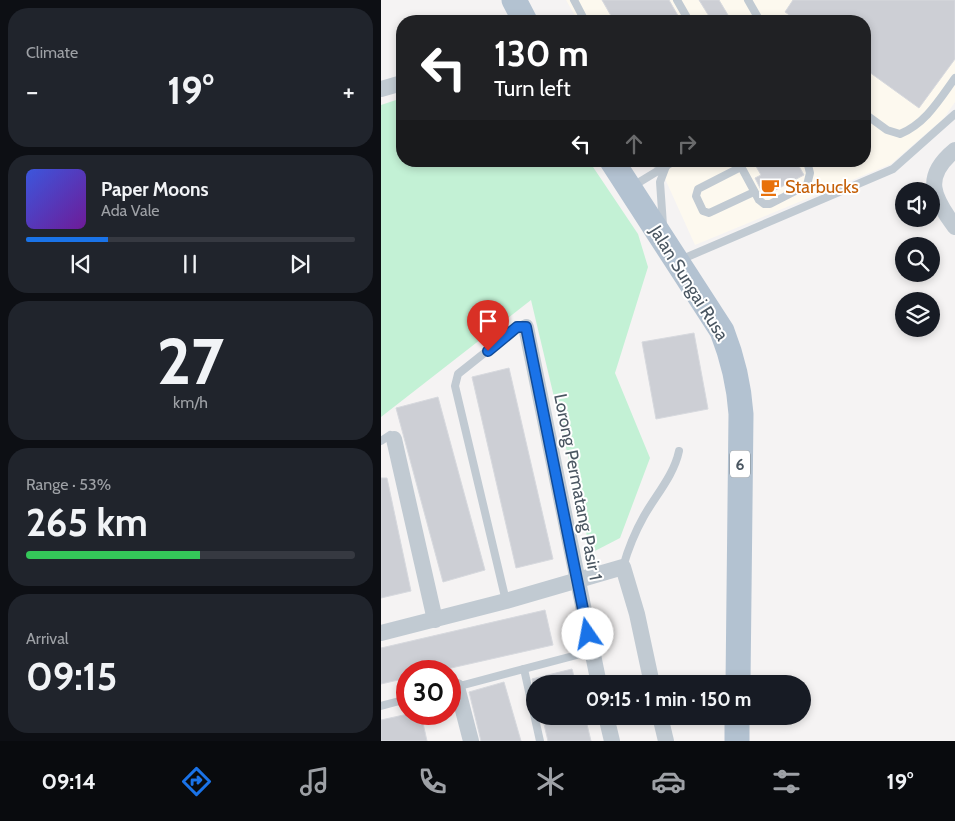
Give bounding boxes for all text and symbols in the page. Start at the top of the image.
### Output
text: 130 m [494,32,589,75]
icon: left [411,35,476,100]
text: Climate [26,43,78,62]
text: 19° [167,67,214,114]
text: − [26,74,38,108]
text: + [343,74,355,108]
text: Turn left [494,75,571,102]
icon: left [567,130,595,158]
icon: ahead [620,130,648,158]
icon: right [673,130,701,158]
cafe icon: Starbucks [759,176,781,198]
place label: Starbucks [785,176,859,198]
text: Paper Moons [101,178,209,201]
map controls [895,182,940,337]
button: sound [895,182,940,227]
text: Ada Vale [101,201,160,220]
street label: Jalan Sungai Rusa [644,221,733,345]
button: search [895,237,940,282]
icon: previous [67,250,95,278]
icon: pause [176,250,204,278]
icon: next [286,250,314,278]
button: layers [895,292,940,337]
pin [467,300,509,351]
icon: arrive [474,307,502,335]
text: 27 [157,321,224,400]
street label: Lorong Permatang Pasir 1 [549,392,607,582]
text: km/h [173,393,208,412]
road number: 6 [730,450,750,478]
text: Range · 53% [26,475,111,494]
text: 265 km [26,499,148,546]
position arrow [561,607,613,659]
text: Arrival [26,629,69,648]
text: 09:15 [26,653,117,700]
speed limit sign: 30 [396,660,461,725]
text: 09:15 · 1 min · 150 m [586,688,751,711]
icon: directions [179,764,214,799]
icon: music [297,764,332,799]
icon: phone [415,764,450,799]
icon: climate [533,764,568,799]
icon: car [651,764,686,799]
icon: filters [769,764,804,799]
text: 09:14 [41,768,96,795]
text: 19° [887,768,913,795]

